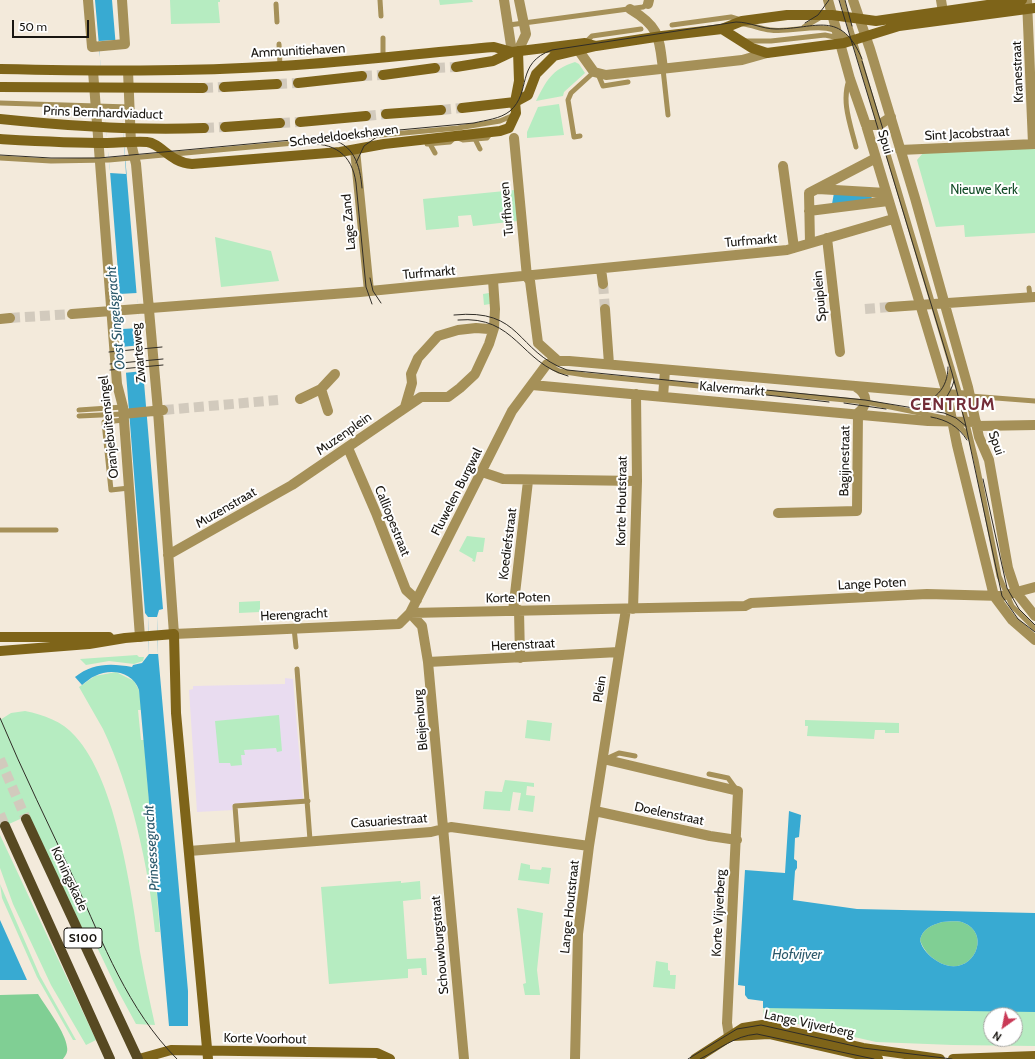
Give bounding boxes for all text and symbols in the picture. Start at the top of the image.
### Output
scale bar [14,12,91,38]
text: 50 m [19,19,47,34]
street label: Ammunitiehaven [250,41,346,61]
street label: Kranestraat [1009,41,1027,103]
street label: Prins Bernhardviaduct [43,103,163,123]
street label: Schedeldoekshaven [289,122,399,150]
street label: Sint Jacobstraat [924,124,1010,144]
street label: Spui [874,128,896,156]
street label: Turfhaven [497,181,517,237]
park label: Nieuwe Kerk [950,182,1018,198]
street label: Lage Zand [339,193,359,251]
street label: Turfmarkt [724,231,778,251]
street label: Turfmarkt [402,263,456,283]
water label: Oost Singelsgracht [103,265,129,371]
street label: Spuiplein [810,270,830,322]
street label: Zwarteweg [129,322,149,384]
street label: Oranjebuitensingel [96,375,122,479]
street label: Kalvermarkt [699,378,765,400]
district label: CENTRUM [910,395,996,415]
street label: Muzenplein [313,409,375,459]
street label: Bagijnestraat [837,426,853,496]
street label: Spui [985,429,1007,457]
street label: Fluwelen Burgwal [428,446,486,538]
street label: Korte Houtstraat [613,456,631,546]
street label: Calliopestraat [371,483,413,559]
street label: Muzenstraat [193,484,259,532]
street label: Koediefstraat [496,507,520,581]
street label: Lange Poten [837,574,907,594]
street label: Korte Poten [486,590,550,606]
street label: Herengracht [260,605,328,625]
street label: Herenstraat [491,636,555,654]
street label: Plein [590,674,610,704]
street label: Bleijenburg [411,689,431,751]
street label: Doelenstraat [633,799,705,829]
water label: Prinsessegracht [141,804,163,892]
street label: Casuariestraat [350,811,428,831]
street label: Koningskade [47,844,91,914]
street label: Lange Houtstraat [557,859,583,955]
street label: Korte Vijverberg [709,869,729,957]
street label: Schouwburgstraat [428,895,452,995]
road number: S100 [64,928,102,948]
water label: Hofvijver [772,947,822,963]
street label: Lange Vijverberg [763,1007,855,1041]
north arrow [983,1007,1023,1047]
text: N [990,1028,1004,1044]
street label: Korte Voorhout [223,1030,307,1048]

